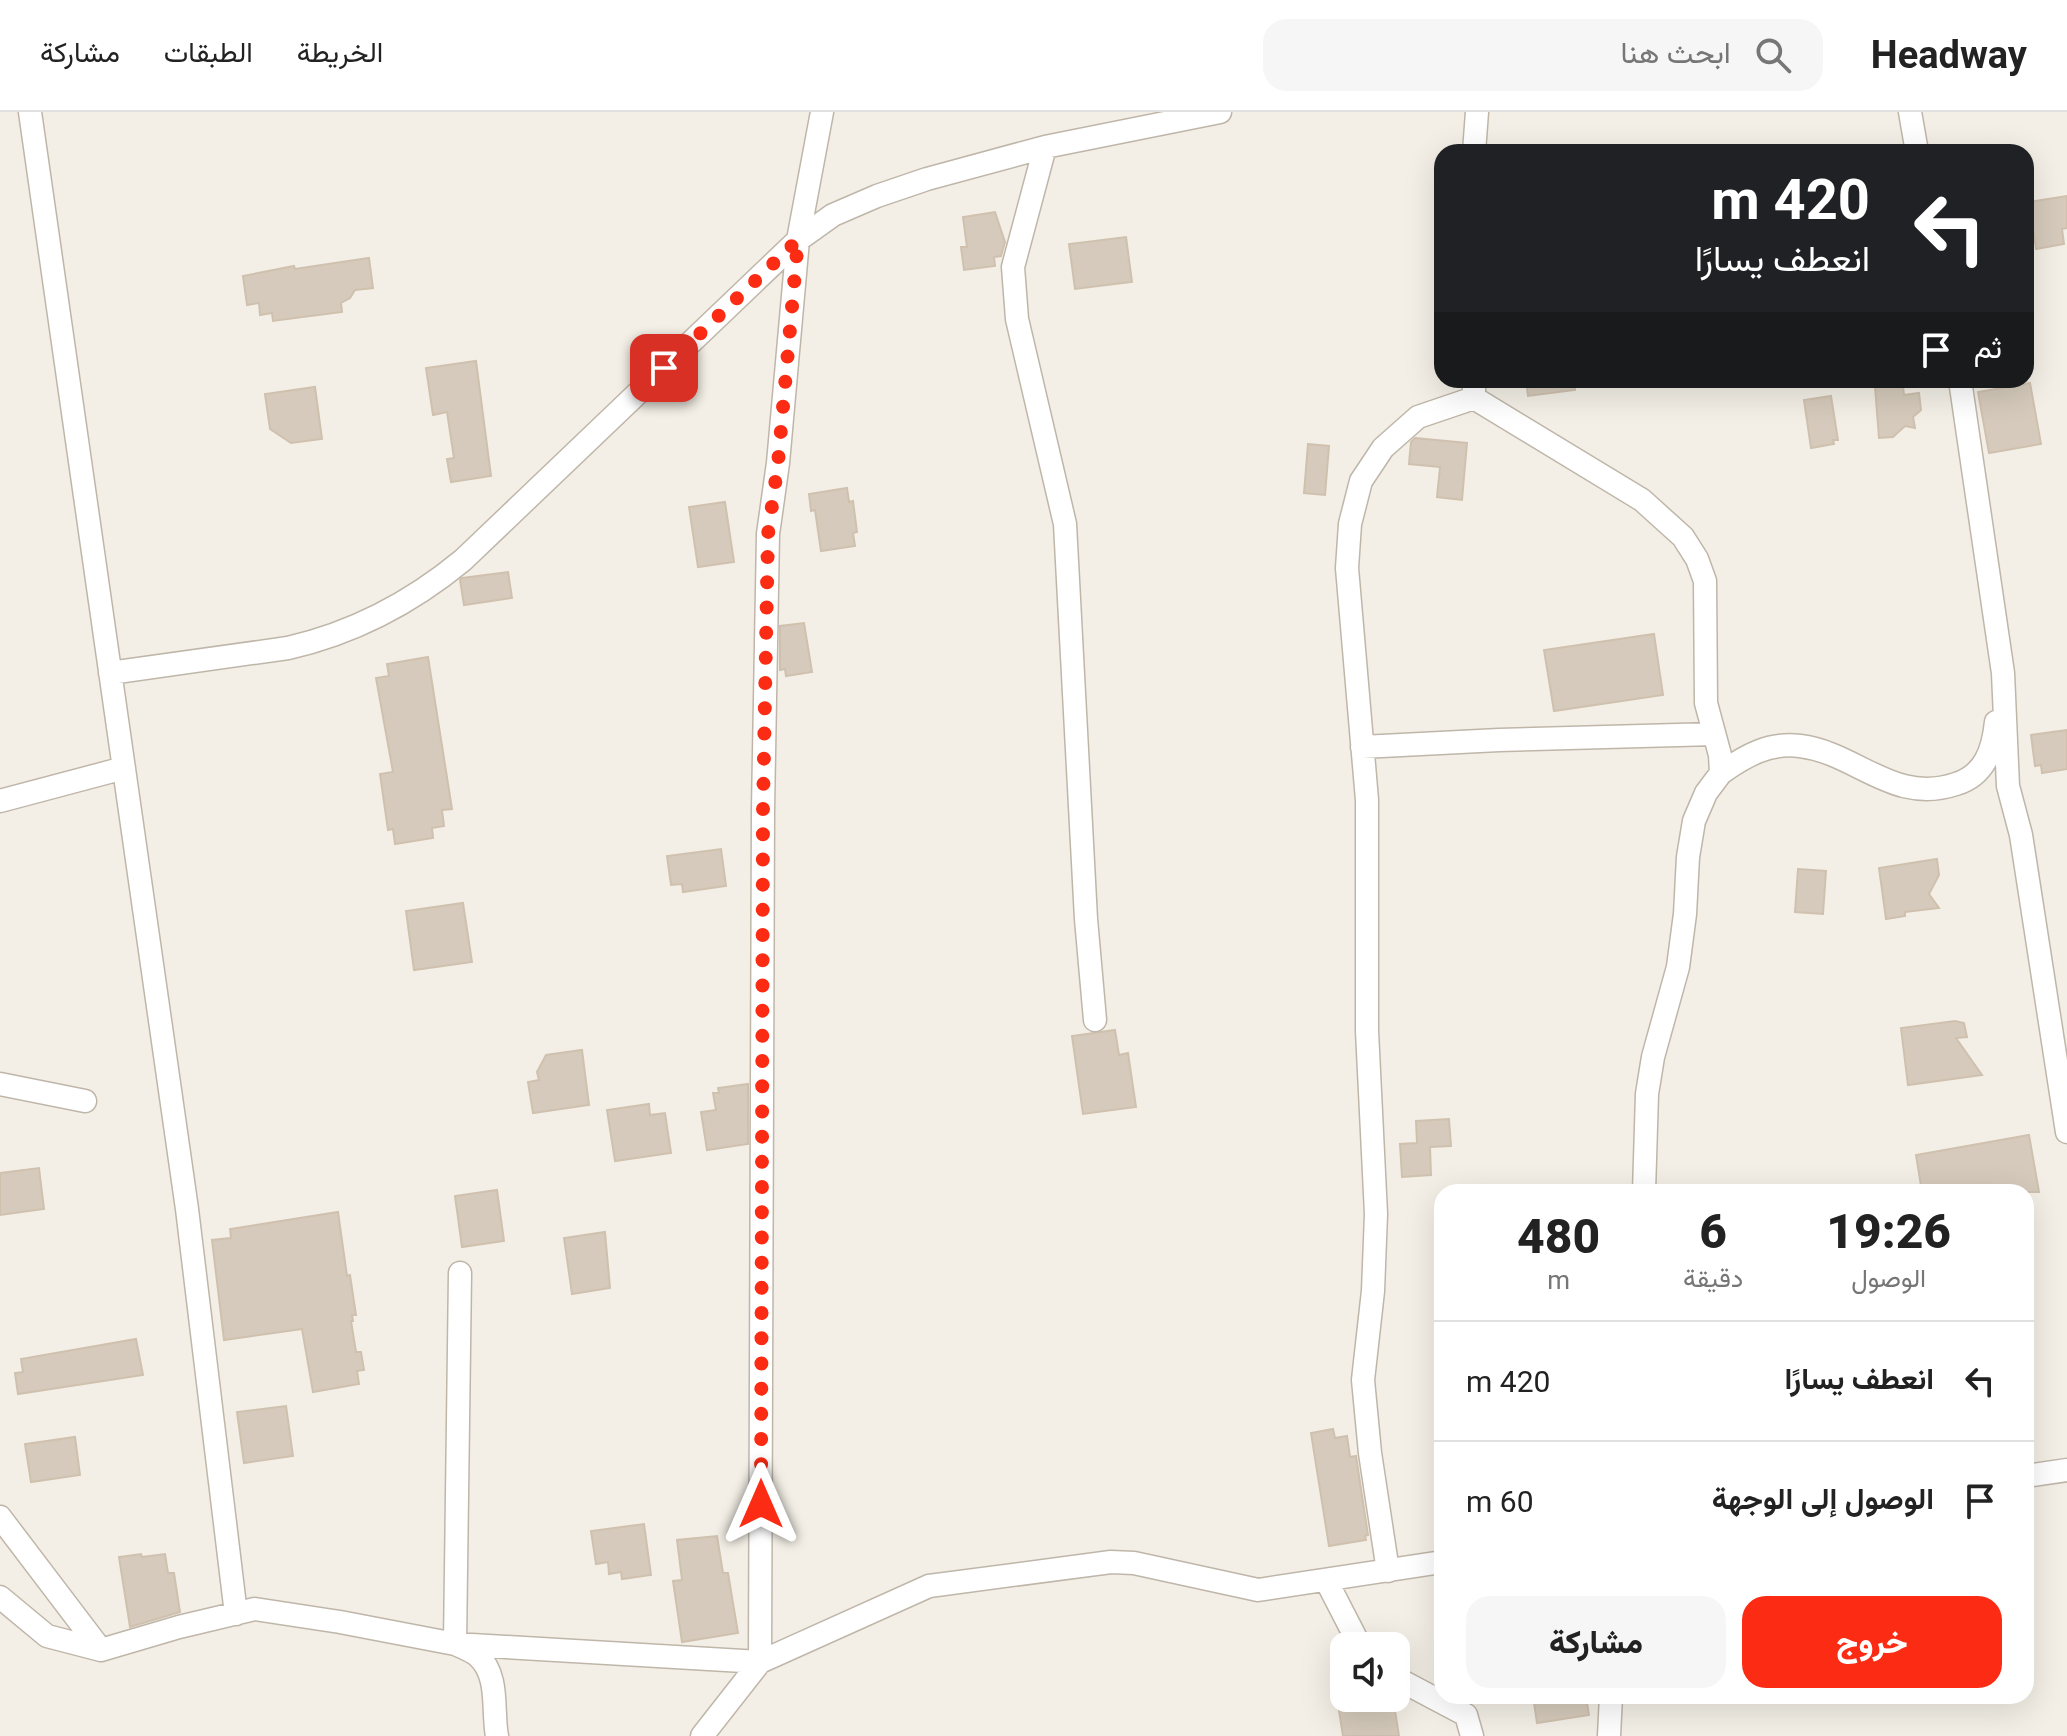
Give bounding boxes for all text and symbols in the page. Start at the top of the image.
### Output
search box [1263,19,1823,91]
icon: search [1751,33,1795,77]
text: Headway [1871,33,2027,77]
text: ابحث هنا [1620,35,1731,70]
text: مشاركة [40,36,120,69]
text: الطبقات [164,36,253,69]
text: الخريطة [297,36,383,69]
text: 420 m [1711,167,1870,233]
icon: left [1898,176,2002,280]
text: انعطف يسارًا [1695,238,1870,280]
icon: arrive [1914,328,1958,372]
text: ثم [1974,330,2002,365]
pin [630,334,698,402]
icon: arrive [642,346,686,390]
text: 6 [1699,1203,1727,1260]
text: 19:26 [1826,1203,1951,1260]
text: 480 [1517,1208,1600,1265]
text: دقيقة [1683,1263,1743,1293]
text: الوصول [1851,1263,1926,1293]
text: m [1547,1265,1570,1295]
icon: left [1958,1359,2002,1403]
text: انعطف يسارًا [1785,1361,1934,1396]
text: 420 m [1466,1364,1550,1399]
position arrow [719,1462,803,1546]
icon: arrive [1958,1479,2002,1523]
text: الوصول إلى الوجهة [1712,1481,1934,1516]
text: 60 m [1466,1484,1534,1519]
button: مشاركة [1466,1596,1726,1688]
button: خروج [1742,1596,2002,1688]
map controls [1330,1632,1410,1712]
button: sound [1330,1632,1410,1712]

